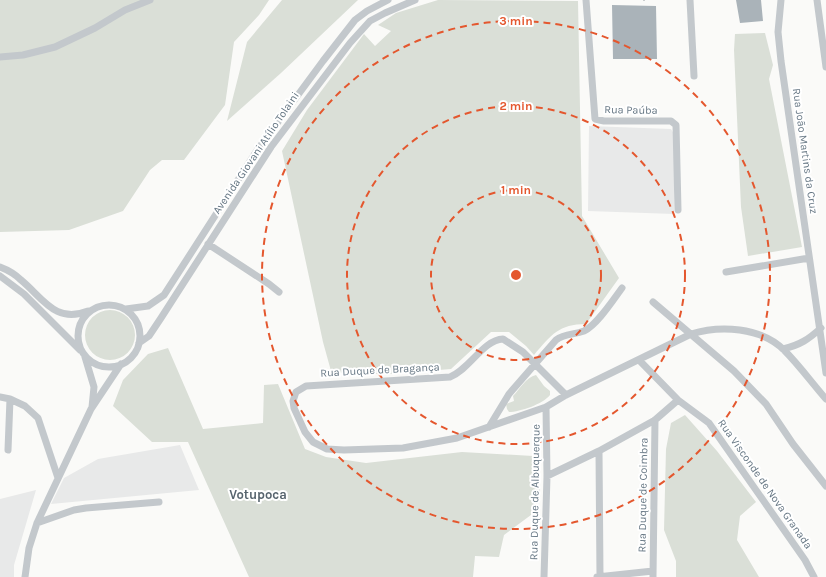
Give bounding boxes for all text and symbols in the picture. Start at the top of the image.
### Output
text: 3 min [499,14,533,28]
street label: Rua João Martins da Cruz [790,87,820,215]
street label: Avenida Giovani Atílio Tolaini [210,89,302,217]
text: 2 min [499,99,533,113]
street label: Rua Paúba [604,103,658,117]
text: 1 min [501,183,531,197]
centre of rings [509,268,523,282]
street label: Rua Duque de Bragança [320,360,440,380]
street label: Rua Visconde de Nova Granada [715,417,815,551]
street label: Rua Duque de Albuquerque [527,423,543,560]
street label: Rua Duque de Coimbra [635,437,651,553]
district label: Votupoca [229,487,287,502]

